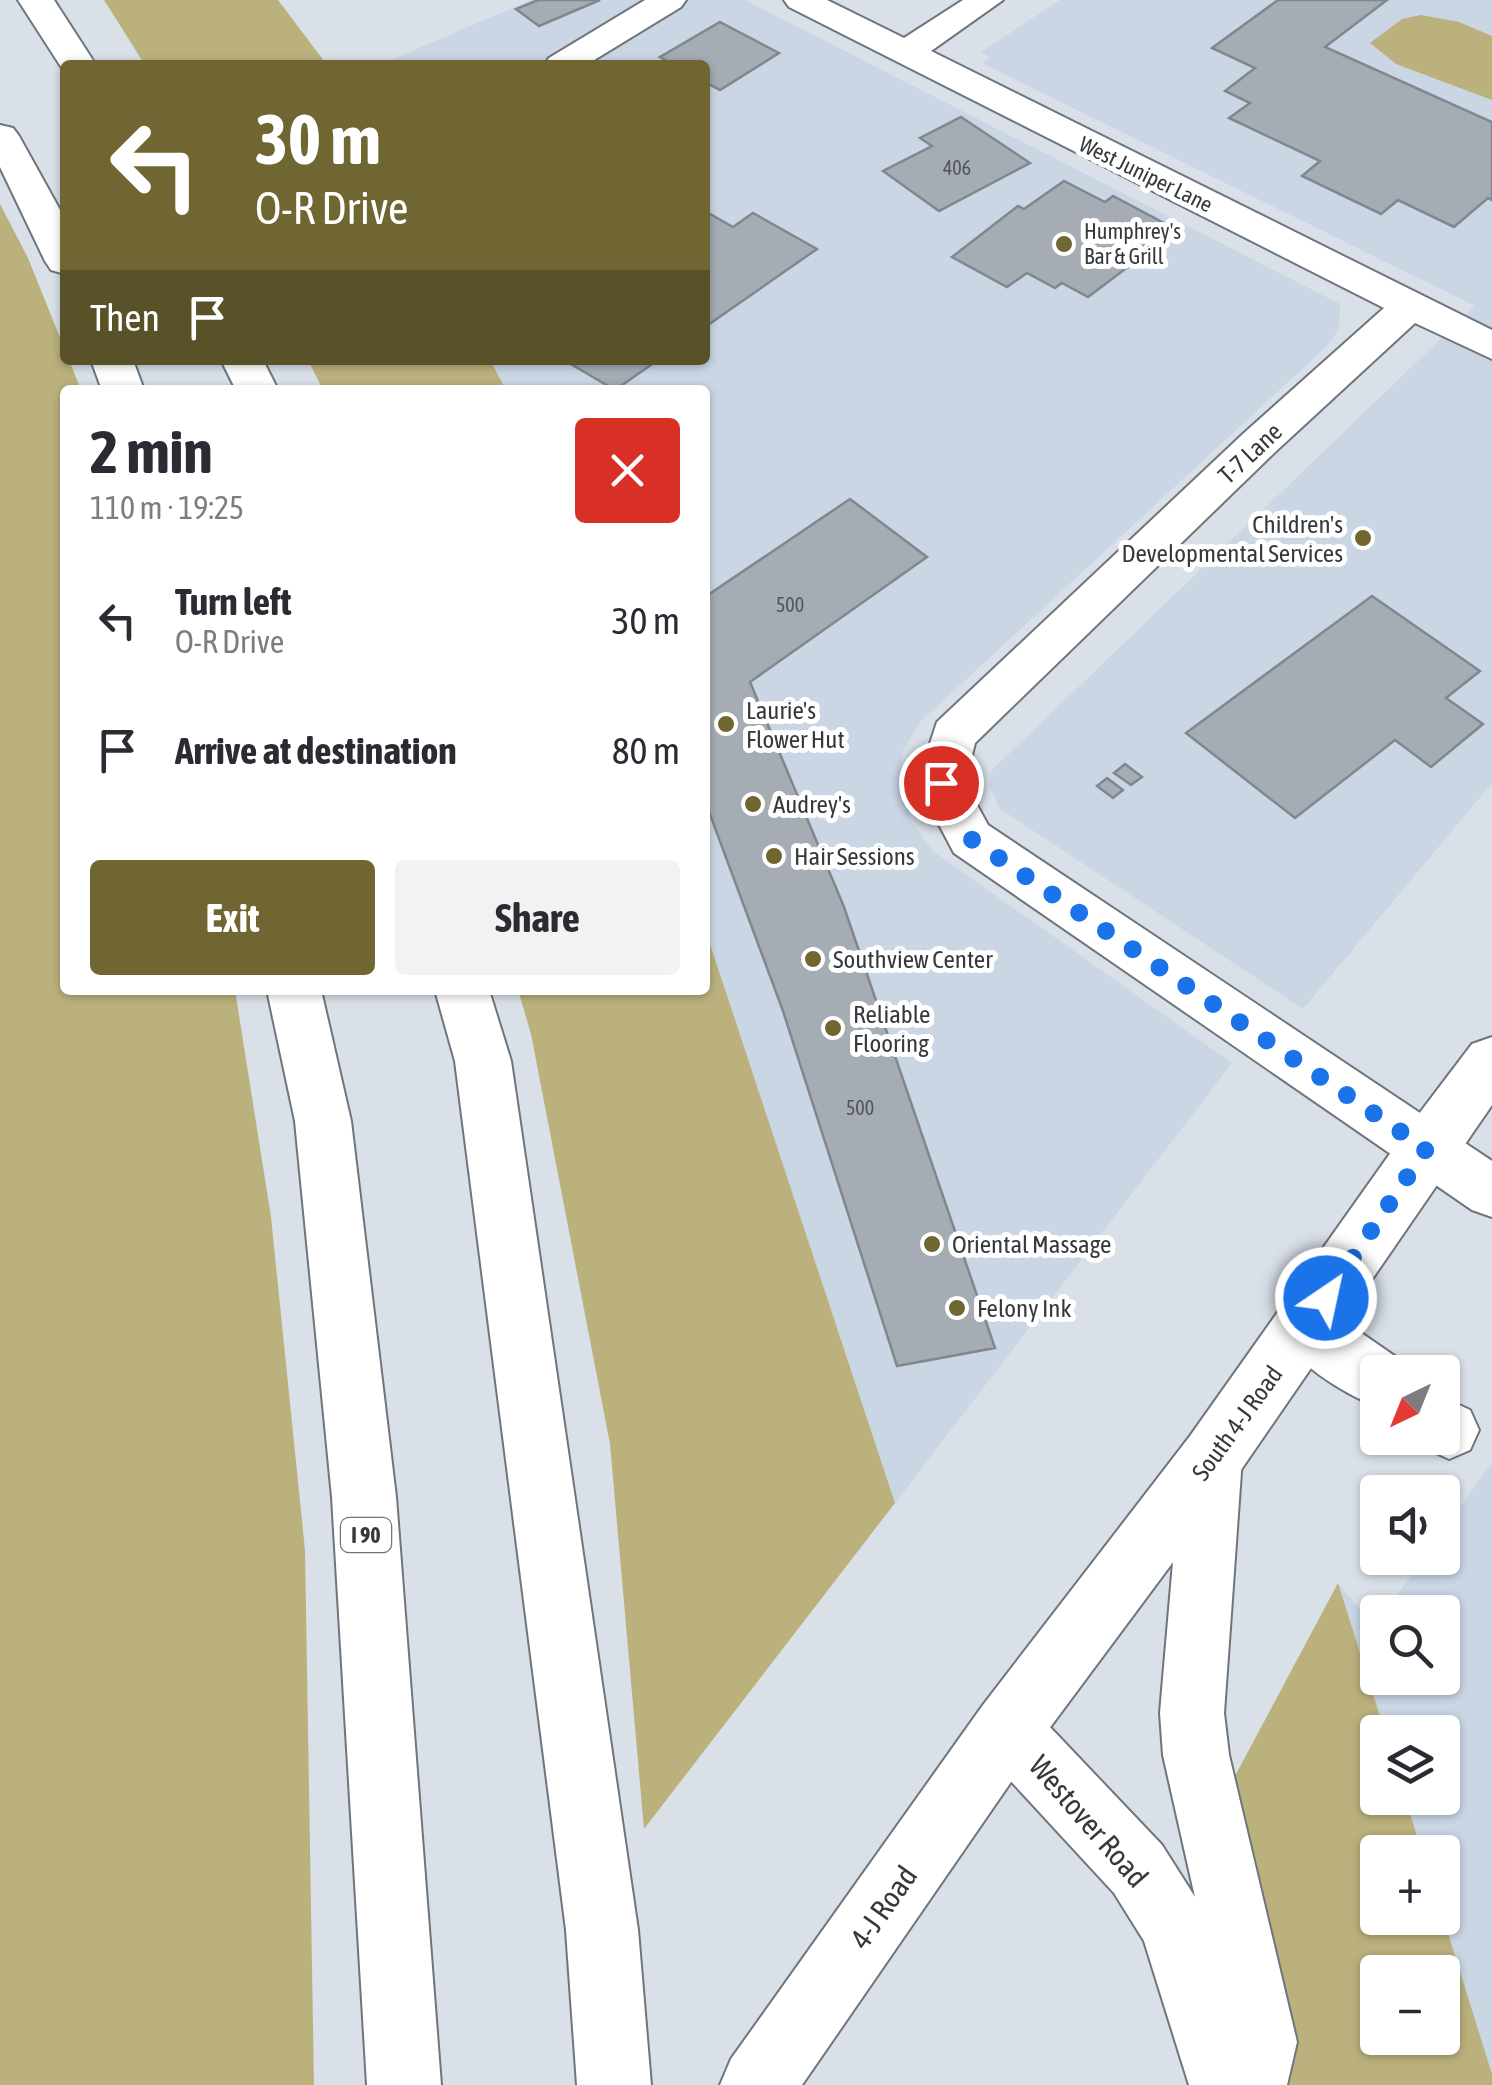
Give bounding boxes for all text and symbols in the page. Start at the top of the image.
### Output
text: 30 m [255,99,381,179]
icon: left [90,100,220,230]
street label: West Juniper Lane [1075,131,1217,217]
house number: 406 [943,156,971,179]
text: O-R Drive [255,182,409,234]
place label: Humphrey's Bar & Grill [1084,218,1181,269]
marker: Humphrey's Bar & Grill [1053,233,1075,255]
icon: arrive [180,290,235,345]
text: Then [90,296,160,339]
text: 2 min [90,417,213,486]
street label: T-7 Lane [1213,417,1287,489]
button: close [575,418,680,523]
text: 110 m · 19:25 [90,489,244,526]
place label: Children's Developmental Services [1121,510,1343,567]
marker: Children's Developmental Services [1352,527,1374,549]
text: Turn left [175,580,291,623]
icon: left [90,593,145,648]
house number: 500 [776,593,804,616]
text: 30 m [612,599,680,642]
text: O-R Drive [175,623,284,660]
place label: Laurie's Flower Hut [746,696,845,753]
marker: Laurie's Flower Hut [715,713,737,735]
icon: arrive [90,723,145,778]
text: Arrive at destination [175,729,457,772]
text: 80 m [612,729,680,772]
pin [899,741,984,826]
icon: arrive [914,756,969,811]
place label: Audrey's [773,790,851,818]
marker: Audrey's [742,793,764,815]
place label: Hair Sessions [794,842,915,870]
marker: Hair Sessions [763,845,785,867]
button: Exit [90,860,375,975]
button: Share [395,860,680,975]
place label: Southview Center [833,945,993,973]
marker: Southview Center [802,948,824,970]
place label: Reliable Flooring [853,1000,930,1057]
marker: Reliable Flooring [822,1017,844,1039]
house number: 500 [846,1096,874,1119]
place label: Oriental Massage [952,1230,1111,1258]
marker: Oriental Massage [921,1233,943,1255]
position arrow [1274,1246,1378,1350]
place label: Felony Ink [977,1294,1071,1322]
marker: Felony Ink [946,1297,968,1319]
north arrow [1360,1355,1460,1455]
map controls [1360,1355,1460,2055]
street label: South 4-J Road [1186,1360,1288,1486]
button: sound [1360,1475,1460,1575]
road number: I 90 [341,1518,391,1552]
button: search [1360,1595,1460,1695]
button: layers [1360,1715,1460,1815]
street label: Westover Road [1023,1748,1155,1894]
button: + [1360,1835,1460,1935]
street label: 4-J Road [843,1859,923,1955]
button: − [1360,1955,1460,2055]

